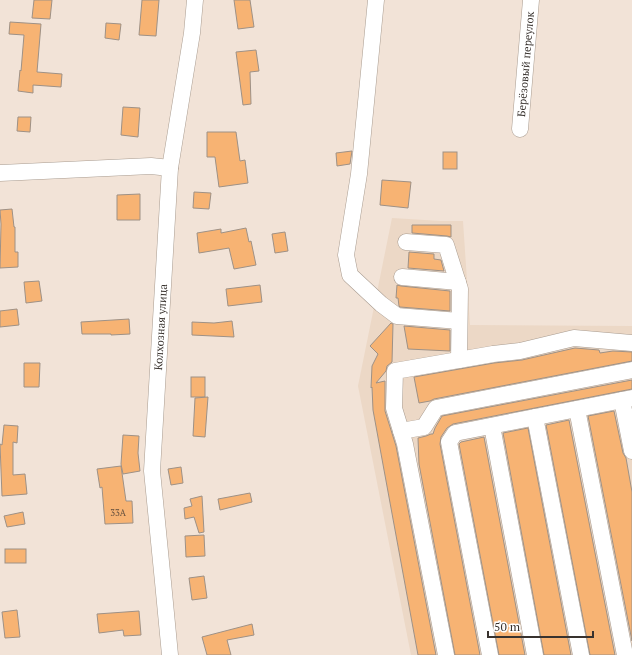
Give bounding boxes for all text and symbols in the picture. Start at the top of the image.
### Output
street label: Берёзовый переулок [514,11,537,118]
street label: Колхозная улица [151,283,170,371]
house number: 33А [110,507,127,519]
scale bar [488,613,593,639]
text: 50 m [494,619,521,634]

